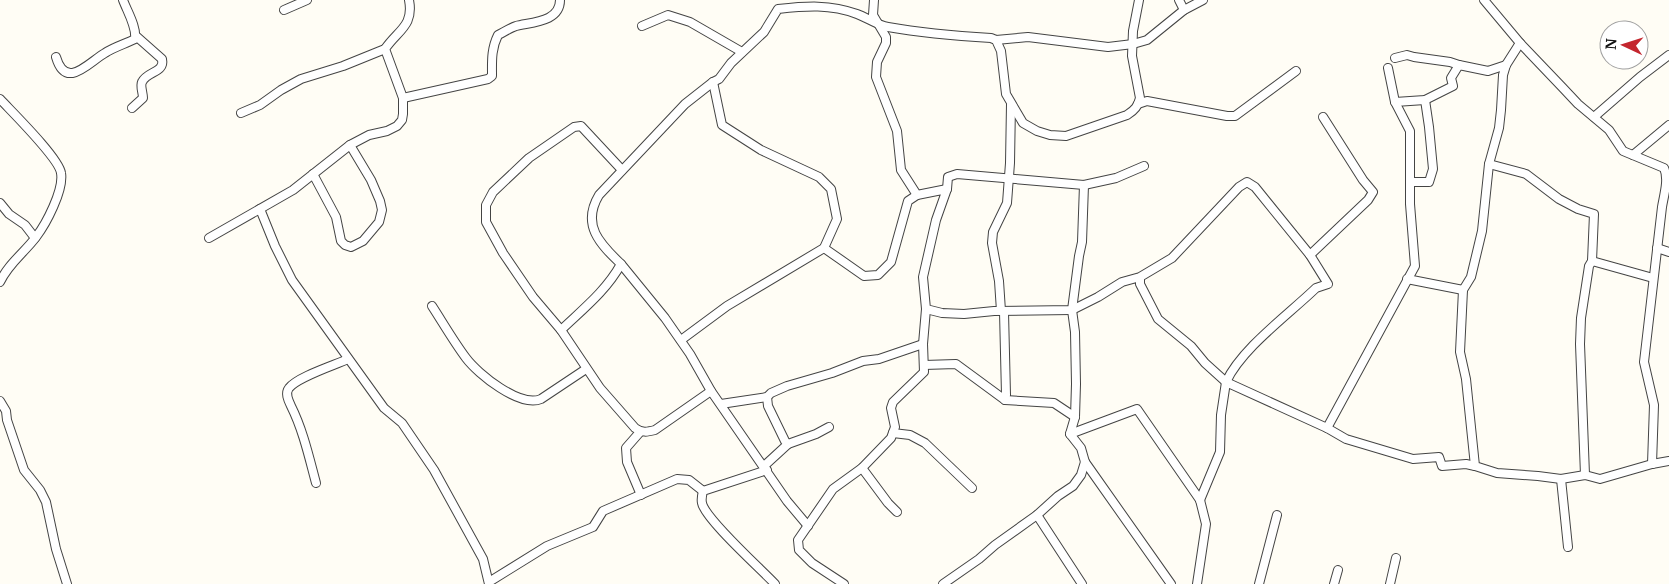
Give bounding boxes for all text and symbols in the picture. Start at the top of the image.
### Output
north arrow [1599,20,1649,70]
text: N [1602,38,1620,50]

